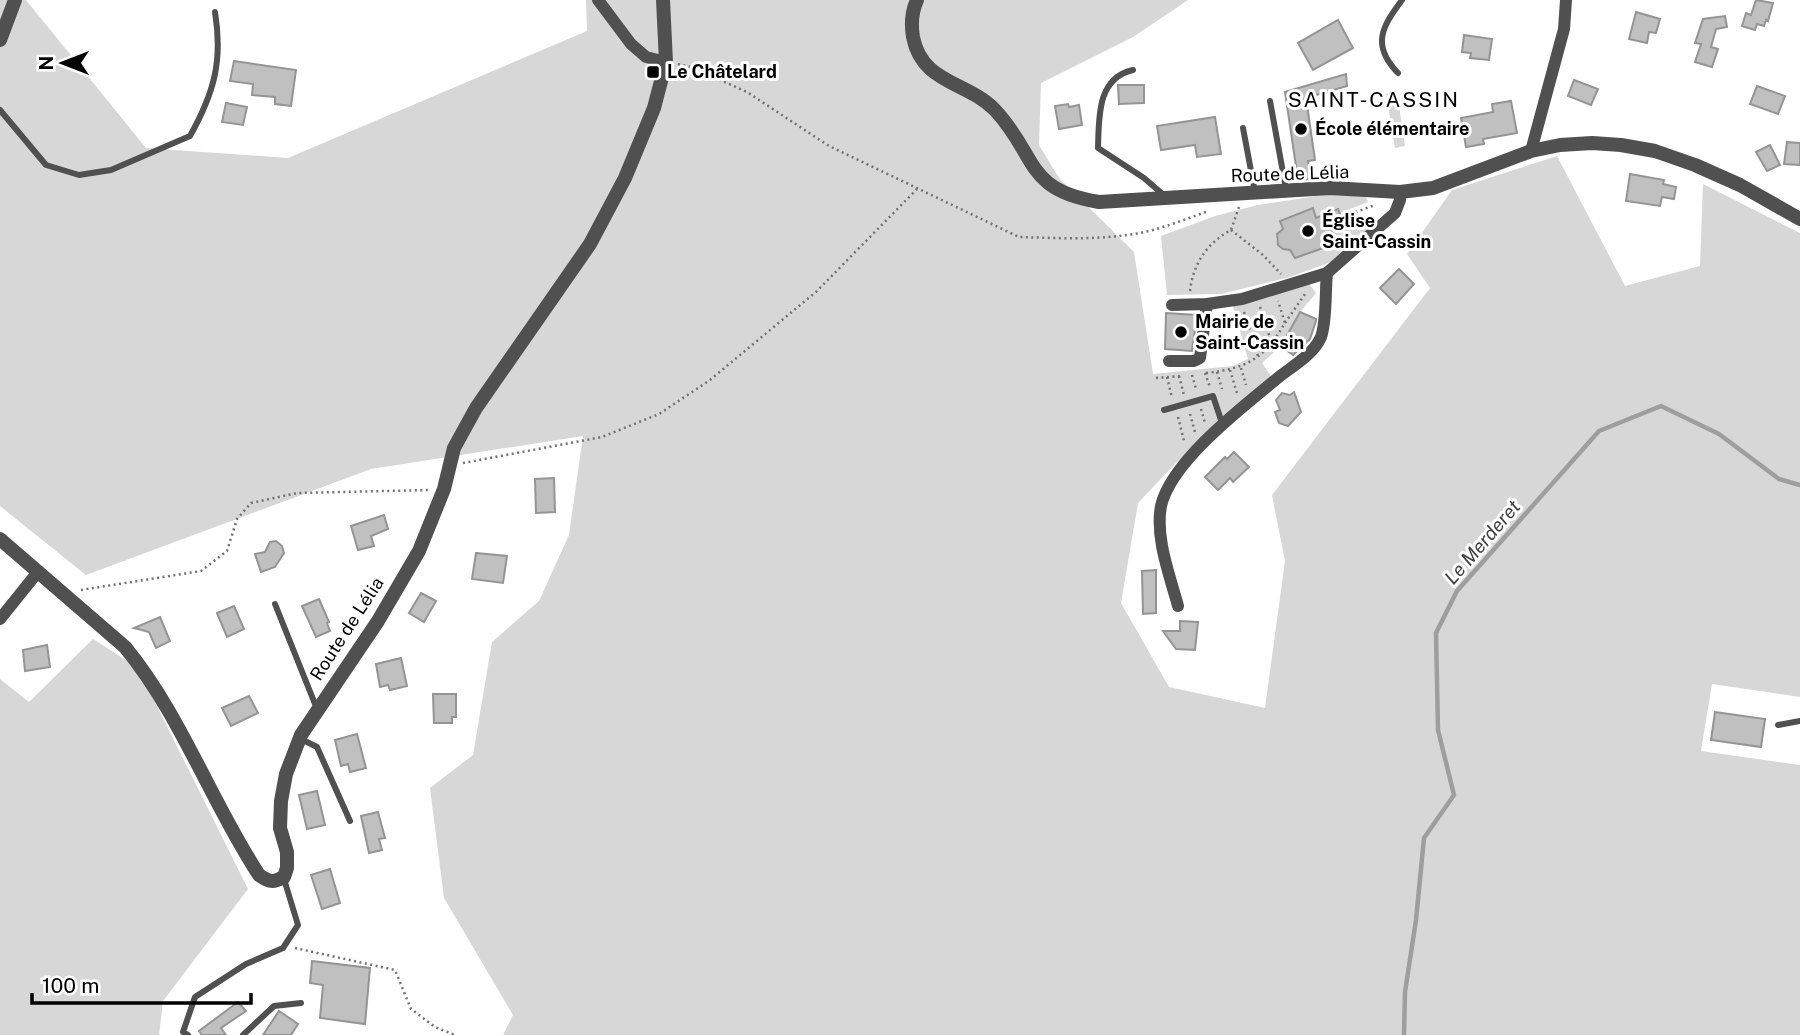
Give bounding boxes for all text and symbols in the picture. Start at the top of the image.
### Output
north arrow [28,28,98,98]
text: N [35,56,57,70]
place label: Le Châtelard [667,61,777,82]
marker: Le Châtelard [645,64,661,80]
district label: SAINT-CASSIN [1288,87,1460,112]
place label: École élémentaire [1315,117,1469,139]
marker: École élémentaire [1293,121,1309,137]
street label: Route de Lélia [1230,161,1350,186]
place label: Église Saint-Cassin [1322,209,1431,252]
marker: Église Saint-Cassin [1300,223,1316,239]
place label: Mairie de Saint-Cassin [1195,311,1304,353]
marker: Mairie de Saint-Cassin [1173,324,1189,340]
water label: Le Merderet [1440,496,1524,588]
street label: Route de Lélia [305,573,388,684]
scale bar [32,962,250,1006]
text: 100 m [42,973,99,998]

